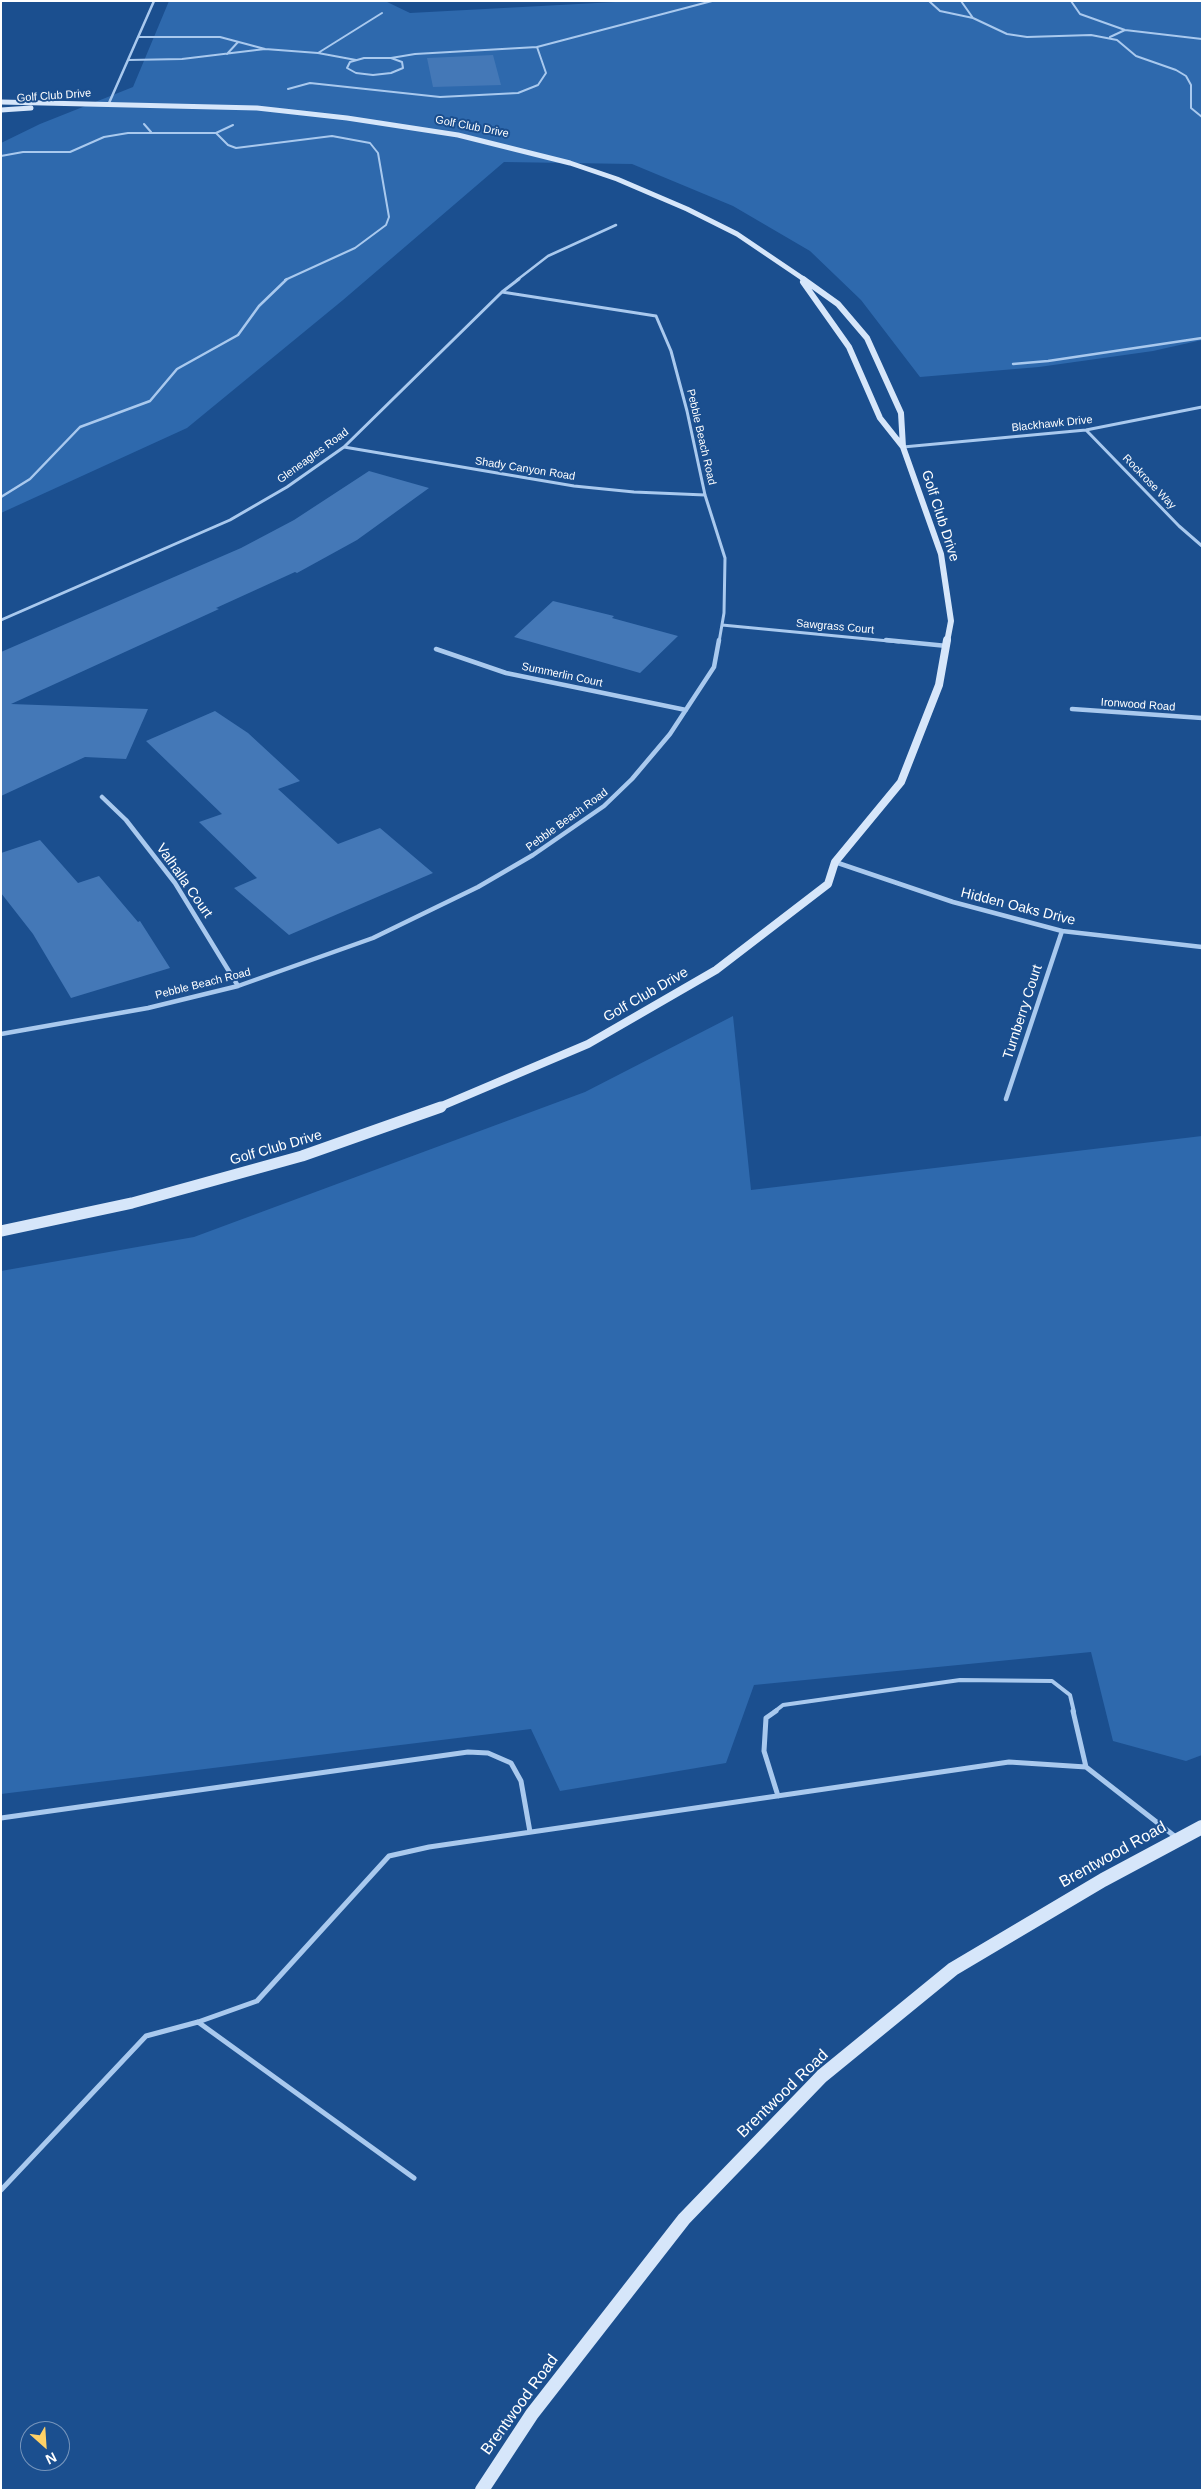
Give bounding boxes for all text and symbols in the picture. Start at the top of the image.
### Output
street label: Golf Club Drive [16,87,92,105]
street label: Golf Club Drive [434,113,510,141]
street label: Pebble Beach Road [684,388,718,486]
street label: Blackhawk Drive [1011,413,1093,435]
street label: Gleneagles Road [275,426,351,486]
street label: Rockrose Way [1120,452,1178,512]
street label: Shady Canyon Road [474,455,576,483]
street label: Golf Club Drive [917,468,963,564]
street label: Sawgrass Court [795,617,875,637]
street label: Summerlin Court [520,660,604,690]
street label: Ironwood Road [1100,696,1176,714]
street label: Pebble Beach Road [524,786,610,854]
street label: Valhalla Court [152,841,216,921]
street label: Hidden Oaks Drive [959,885,1077,929]
street label: Turnberry Court [1000,963,1046,1061]
street label: Golf Club Drive [601,964,691,1026]
street label: Pebble Beach Road [154,966,252,1002]
street label: Golf Club Drive [228,1127,324,1169]
street label: Brentwood Road [1056,1818,1170,1892]
street label: Brentwood Road [733,2046,833,2142]
street label: Brentwood Road [477,2351,563,2459]
north arrow [20,2421,70,2471]
text: N [43,2449,59,2468]

